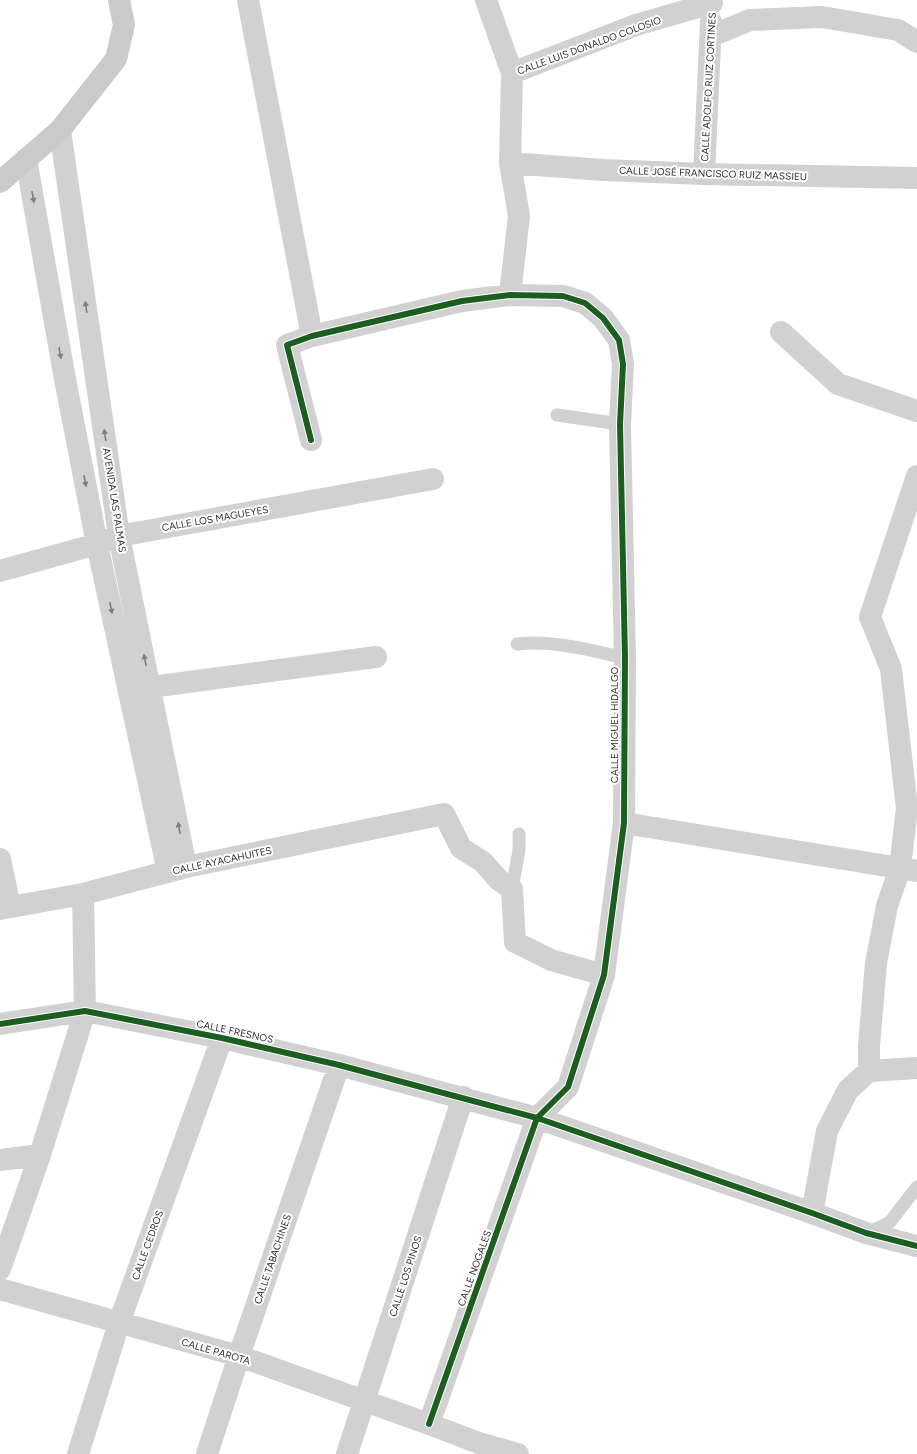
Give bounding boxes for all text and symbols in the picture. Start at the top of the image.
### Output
street label: CALLE ADOLFO RUIZ CORTINES [698,12,719,162]
street label: CALLE LUIS DONALDO COLOSIO [515,13,663,78]
street label: CALLE JOSÉ FRANCISCO RUIZ MASSIEU [619,164,807,183]
one-way arrow [30,191,36,203]
one-way arrow [83,301,89,313]
one-way arrow [57,347,63,359]
one-way arrow [102,429,108,442]
street label: AVENIDA LAS PALMAS [100,447,129,553]
one-way arrow [82,474,88,487]
street label: CALLE LOS MAGUEYES [161,503,269,534]
one-way arrow [109,602,115,614]
one-way arrow [141,654,147,666]
street label: CALLE MIGUEL HIDALGO [608,666,621,783]
one-way arrow [175,822,181,835]
street label: CALLE AYACAHUITES [171,844,273,877]
street label: CALLE FRESNOS [195,1017,274,1046]
street label: CALLE CEDROS [129,1209,166,1282]
street label: CALLE TABACHINES [251,1212,294,1306]
street label: CALLE NOGALES [455,1228,494,1308]
street label: CALLE LOS PINOS [386,1234,425,1318]
street label: CALLE PAROTA [180,1335,252,1368]

